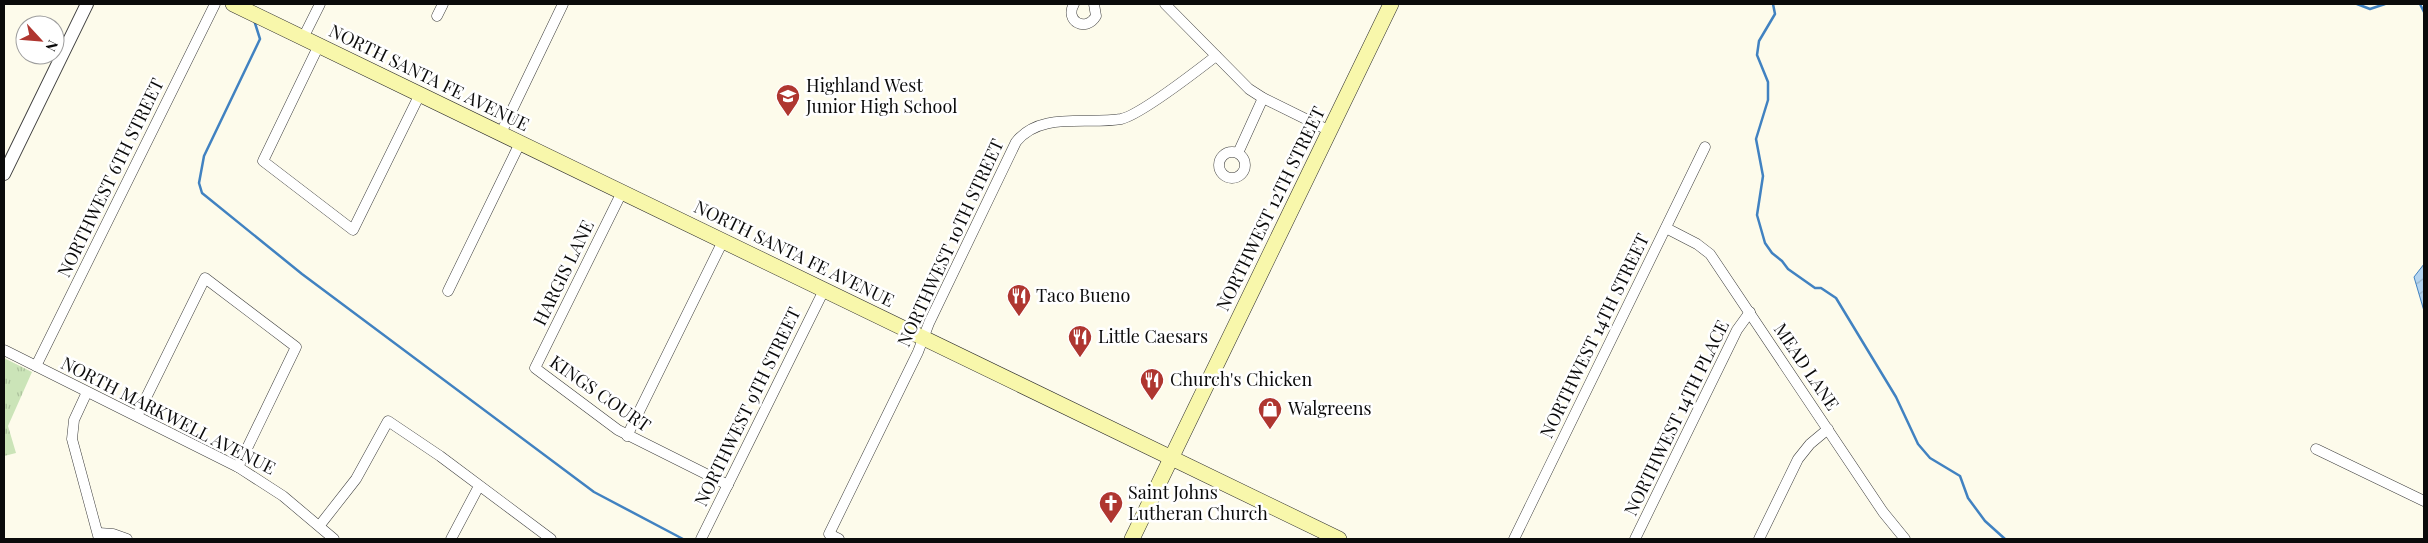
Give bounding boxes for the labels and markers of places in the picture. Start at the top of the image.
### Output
place label: Highland West Junior High School [805,73,957,118]
school or university icon: Highland West Junior High School [775,83,801,117]
restaurant icon: Taco Bueno [1006,283,1032,317]
place label: Taco Bueno [1036,283,1131,307]
restaurant icon: Little Caesars [1067,324,1093,358]
place label: Little Caesars [1098,324,1208,348]
restaurant icon: Church's Chicken [1139,367,1165,401]
place label: Church's Chicken [1170,367,1312,391]
shop icon: Walgreens [1257,396,1283,430]
place label: Walgreens [1287,396,1372,420]
place label: Saint Johns Lutheran Church [1128,480,1268,525]
church icon: Saint Johns Lutheran Church [1098,490,1124,524]

